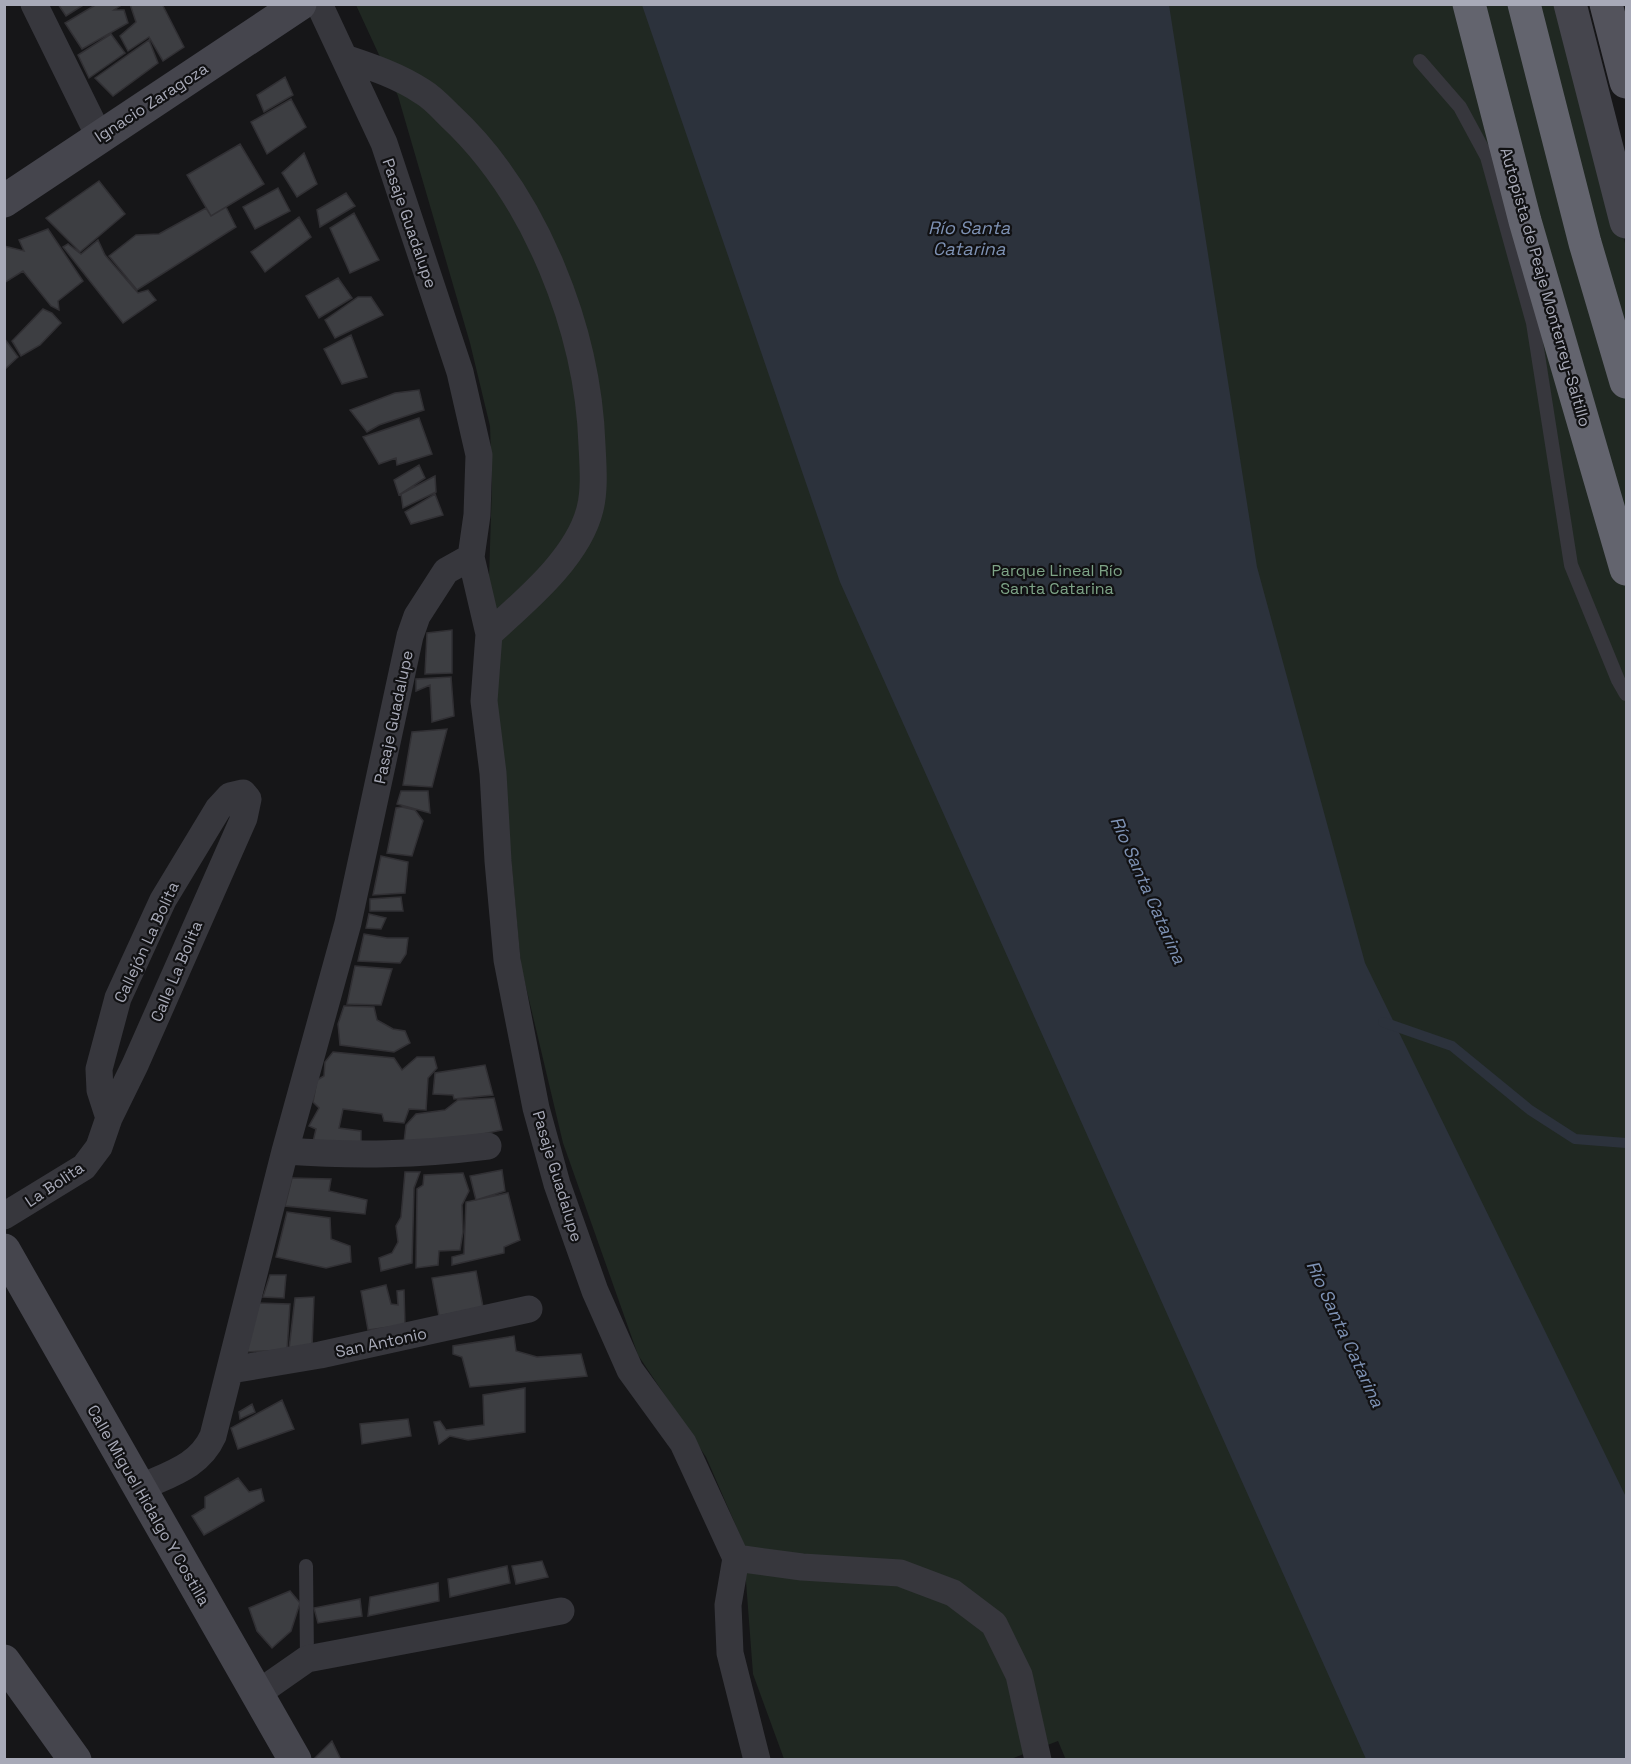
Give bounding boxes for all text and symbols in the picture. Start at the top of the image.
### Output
street label: Ignacio Zaragoza [91,58,212,147]
street label: Autopista de Peaje Monterrey-Saltillo [1496,145,1596,429]
street label: Pasaje Guadalupe [377,155,442,291]
water label: Río Santa Catarina [928,216,1011,260]
park label: Parque Lineal Río Santa Catarina [991,560,1123,599]
street label: Pasaje Guadalupe [369,648,418,786]
water label: Río Santa Catarina [1106,812,1192,968]
street label: Callejón La Bolita [109,878,184,1006]
street label: Calle La Bolita [146,917,207,1025]
street label: Pasaje Guadalupe [528,1108,587,1244]
street label: La Bolita [21,1157,88,1212]
water label: Río Santa Catarina [1301,1257,1390,1411]
street label: San Antonio [333,1323,429,1362]
street label: Calle Miguel Hidalgo Y Costilla [82,1401,215,1609]

